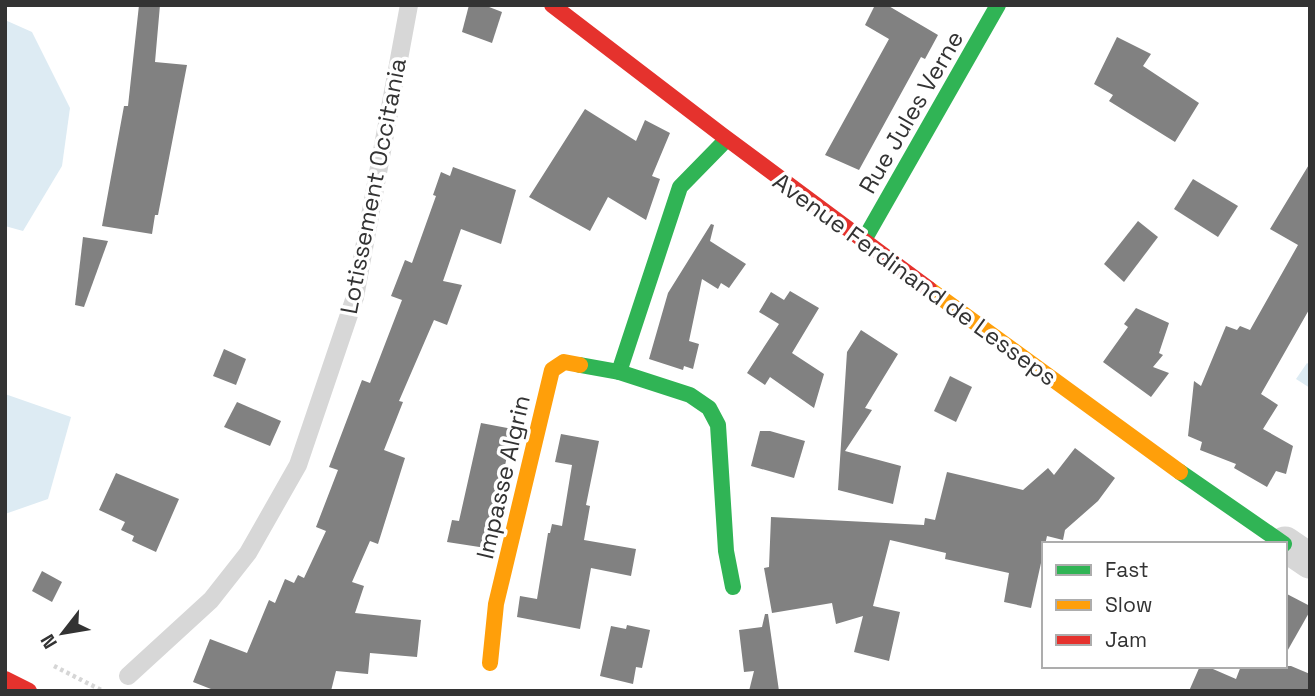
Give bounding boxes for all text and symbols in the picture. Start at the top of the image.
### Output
street label: Rue Jules Verne [852,25,970,199]
street label: Lotissement Occitania [333,55,413,317]
street label: Avenue Ferdinand de Lesseps [767,166,1063,392]
street label: Impasse Algrin [469,392,537,562]
legend [1042,542,1287,668]
text: Fast [1105,556,1149,583]
text: Slow [1105,591,1153,618]
north arrow [28,598,98,668]
text: Jam [1105,626,1147,653]
text: N [35,630,63,653]

